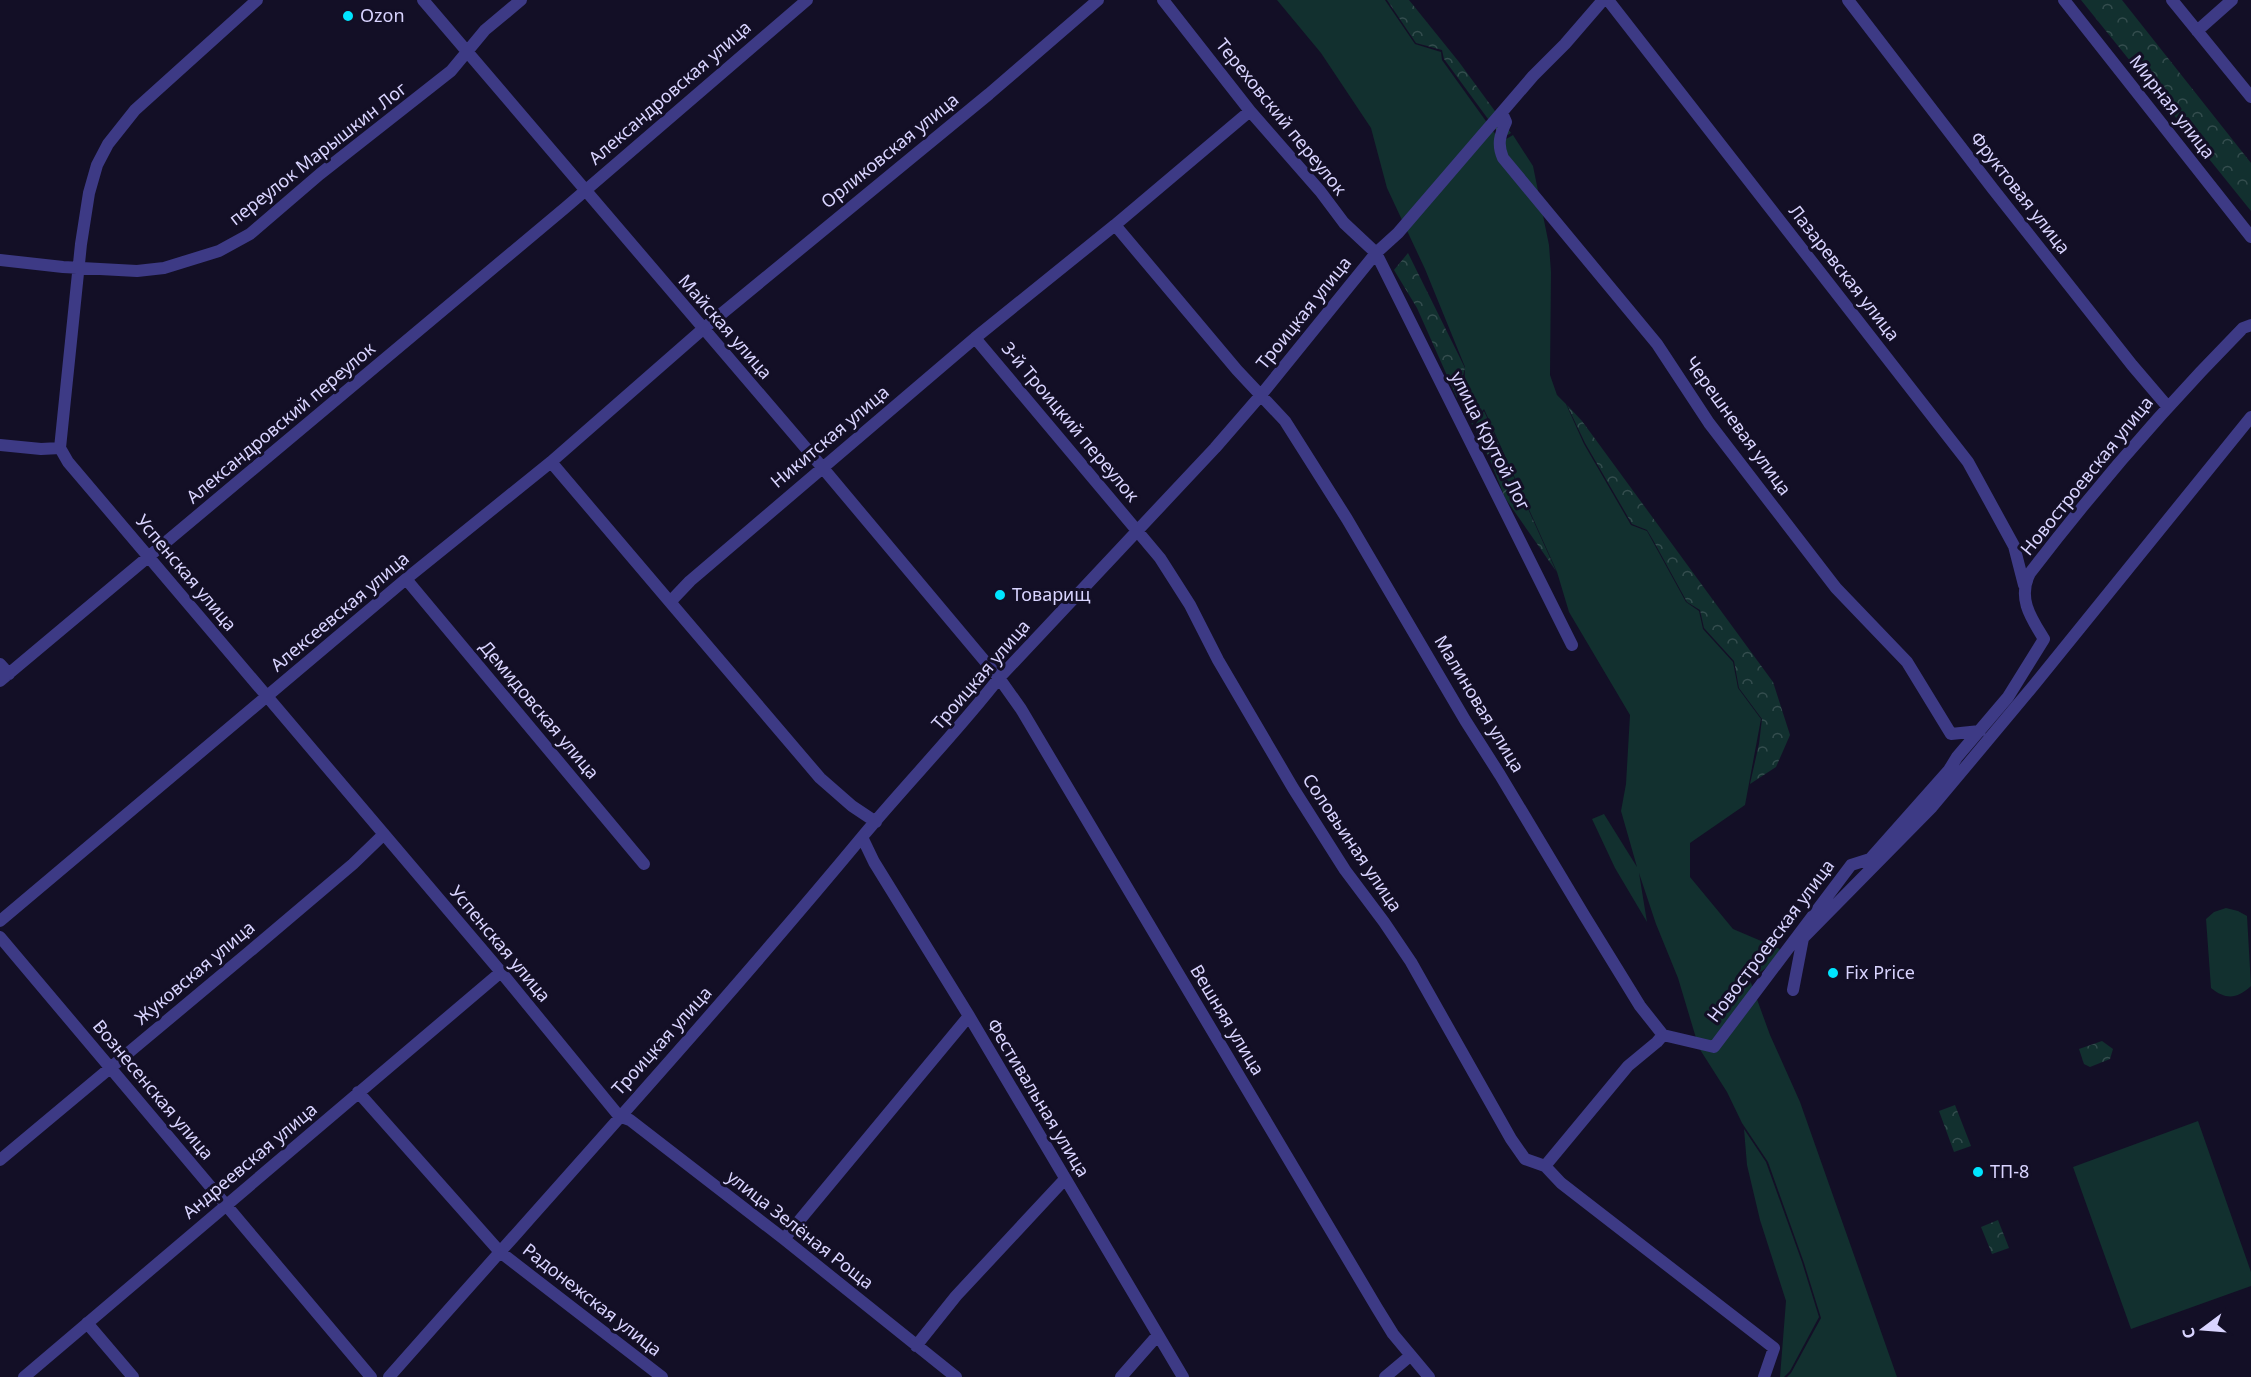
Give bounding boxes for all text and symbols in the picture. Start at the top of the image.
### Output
place label: Ozon [360,3,405,27]
marker: Ozon [341,9,355,23]
street label: Александровская улица [583,15,756,170]
street label: Тереховский переулок [1211,33,1353,200]
street label: Мирная улица [2125,50,2221,163]
street label: переулок Марышкин Лог [223,76,411,230]
street label: Орликовская улица [816,87,963,213]
street label: Фруктовая улица [1965,126,2076,258]
street label: Лазаревская улица [1784,199,1906,345]
street label: Троицкая улица [1250,251,1356,374]
street label: Майская улица [674,269,778,384]
street label: Александровский переулок [181,336,380,508]
street label: 3-й Троицкий переулок [997,336,1145,507]
street label: Черешневая улица [1680,351,1797,500]
street label: улица Крутой Лог [1446,367,1536,514]
street label: Никитская улица [765,380,894,493]
street label: Новостроевская улица [2015,391,2158,560]
street label: Успенская улица [131,509,243,636]
street label: Алексеевская улица [265,546,414,676]
place label: Товарищ [1012,582,1090,606]
marker: Товарищ [993,588,1007,602]
street label: Троицкая улица [926,614,1035,735]
street label: Малиновая улица [1429,630,1530,777]
street label: Демидовская улица [475,635,605,784]
street label: Соловьиная улица [1298,769,1408,916]
street label: Новостроевская улица [1701,854,1839,1027]
street label: Успенская улица [445,880,557,1007]
street label: Жуковская улица [129,915,259,1029]
street label: Вешняя улица [1185,960,1270,1079]
place label: Fix Price [1845,960,1915,984]
marker: Fix Price [1826,966,1840,980]
street label: Троицкая улица [606,981,717,1100]
street label: Вознесенская улица [88,1014,220,1164]
street label: Фестивальная улица [982,1014,1096,1181]
street label: Андреевская улица [177,1097,322,1224]
place label: ТП-8 [1990,1159,2029,1183]
street label: улица Зелёная Роща [722,1164,879,1294]
marker: ТП-8 [1971,1165,1985,1179]
street label: Радонежская улица [518,1237,667,1361]
north arrow [2173,1299,2233,1359]
text: С [2177,1325,2201,1341]

